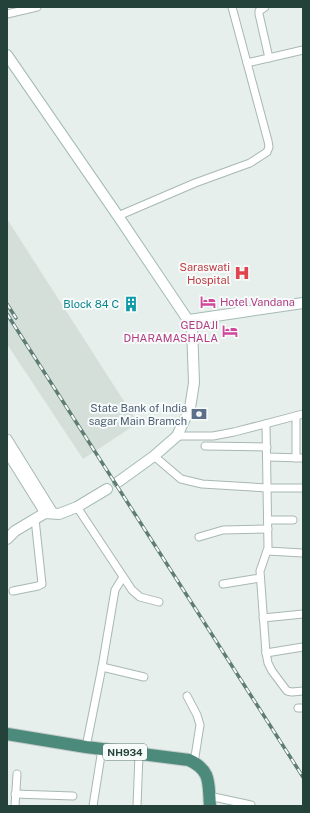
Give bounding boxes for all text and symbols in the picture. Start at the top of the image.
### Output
place label: Saraswati Hospital [180,261,230,286]
hospital icon: Saraswati Hospital [233,264,251,282]
hotel icon: Hotel Vandana [199,293,217,311]
building icon: Block 84 C [122,295,140,313]
place label: Hotel Vandana [220,296,295,308]
place label: Block 84 C [63,298,119,310]
place label: GEDAJI DHARAMASHALA [124,319,218,344]
hotel icon: GEDAJI DHARAMASHALA [221,322,239,340]
place label: State Bank of India sagar Main Bramch [89,402,187,427]
bank icon: State Bank of India sagar Main Bramch [190,405,208,423]
road number: NH934 [103,744,147,760]

